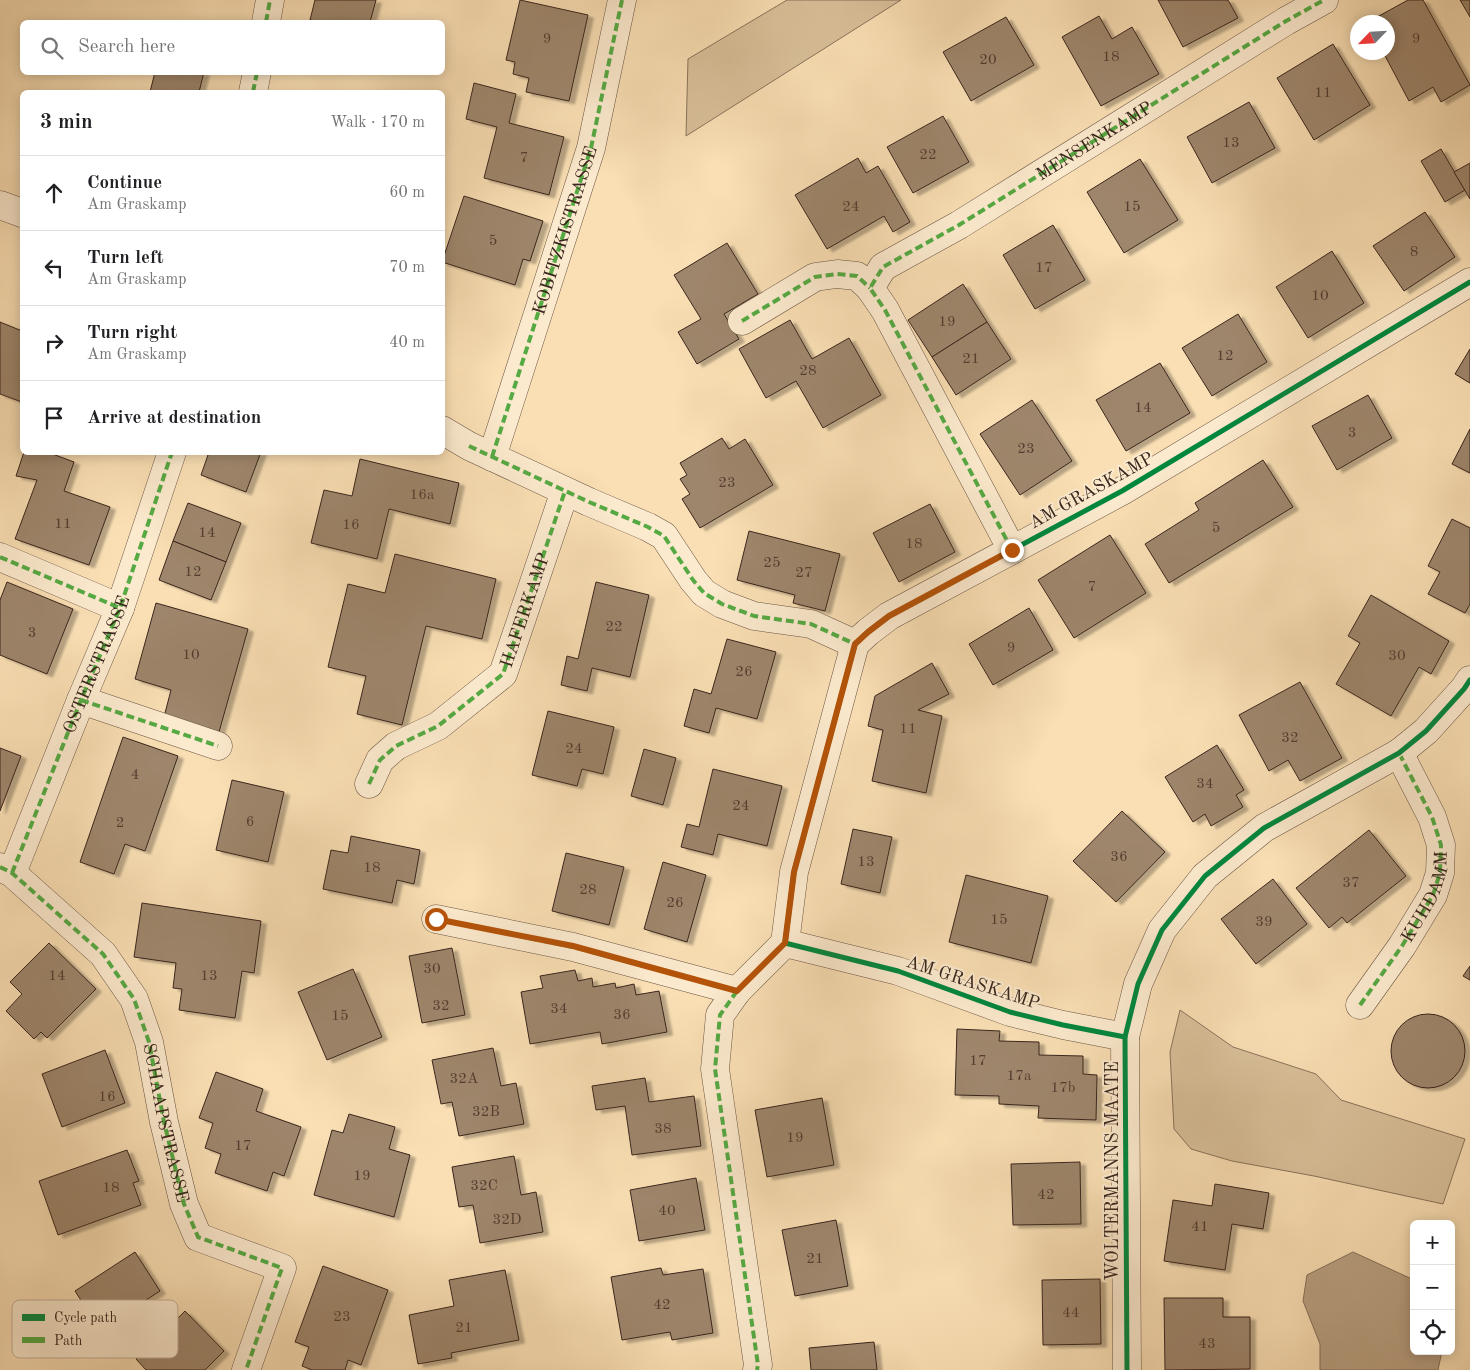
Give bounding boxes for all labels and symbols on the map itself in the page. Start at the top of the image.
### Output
north arrow [1350,15,1395,60]
house number: 9 [543,32,551,47]
house number: 9 [1412,32,1420,47]
house number: 18 [1102,50,1120,65]
house number: 20 [979,53,997,68]
house number: 11 [1314,86,1332,101]
street label: MENSENKAMP [1033,99,1156,185]
house number: 13 [1222,136,1240,151]
street label: KOBITZKISTRASSE [530,144,601,317]
house number: 22 [919,148,937,163]
house number: 7 [520,151,528,166]
house number: 24 [842,200,860,215]
house number: 15 [1123,200,1141,215]
house number: 5 [489,234,497,249]
house number: 8 [1410,245,1418,260]
house number: 17 [1035,261,1053,276]
house number: 10 [1311,289,1329,304]
house number: 19 [938,315,956,330]
house number: 12 [1216,349,1234,364]
house number: 21 [962,352,980,367]
house number: 28 [799,364,817,379]
house number: 14 [1134,401,1152,416]
house number: 3 [1348,426,1356,441]
house number: 23 [1017,442,1035,457]
street label: AM GRASKAMP [1026,449,1157,533]
house number: 23 [718,476,736,491]
house number: 16a [410,488,435,503]
house number: 11 [54,517,72,532]
house number: 16 [342,518,360,533]
house number: 5 [1212,521,1220,536]
house number: 14 [198,526,216,541]
house number: 18 [905,537,923,552]
route end [1001,539,1024,562]
street label: HAFERKAMP [498,551,553,670]
house number: 25 [763,556,781,571]
house number: 12 [184,565,202,580]
house number: 27 [795,566,813,581]
house number: 7 [1088,580,1096,595]
street label: OSTERSTRASSE [61,594,133,736]
house number: 22 [605,620,623,635]
house number: 3 [28,626,36,641]
house number: 9 [1007,641,1015,656]
house number: 10 [182,648,200,663]
house number: 30 [1388,649,1406,664]
house number: 26 [735,665,753,680]
house number: 11 [899,722,917,737]
house number: 32 [1281,731,1299,746]
house number: 24 [565,742,583,757]
house number: 4 [131,768,139,783]
house number: 34 [1196,777,1214,792]
house number: 24 [732,799,750,814]
house number: 6 [246,815,254,830]
house number: 2 [116,816,124,831]
house number: 36 [1110,850,1128,865]
street label: KUHDAMM [1398,851,1452,946]
house number: 13 [857,855,875,870]
house number: 18 [363,861,381,876]
house number: 37 [1342,876,1360,891]
house number: 28 [579,883,597,898]
house number: 26 [666,896,684,911]
route start [425,908,448,931]
house number: 15 [990,913,1008,928]
house number: 39 [1255,915,1273,930]
street label: AM GRASKAMP [904,953,1042,1013]
house number: 30 [423,962,441,977]
house number: 14 [48,969,66,984]
house number: 13 [200,969,218,984]
house number: 32 [432,999,450,1014]
house number: 34 [550,1002,568,1017]
house number: 36 [613,1008,631,1023]
house number: 15 [331,1009,349,1024]
street label: SCHAAPSTRASSE [139,1042,191,1205]
house number: 17 [969,1054,987,1069]
street label: WOLTERMANNS MAATE [1104,1061,1122,1281]
house number: 17a [1007,1069,1032,1084]
house number: 32A [450,1072,479,1087]
house number: 17b [1050,1081,1076,1096]
house number: 16 [98,1090,116,1105]
house number: 32B [472,1105,500,1120]
house number: 38 [654,1122,672,1137]
house number: 19 [786,1131,804,1146]
house number: 17 [234,1139,252,1154]
house number: 19 [353,1169,371,1184]
house number: 32C [470,1179,498,1194]
house number: 18 [102,1181,120,1196]
house number: 42 [1037,1188,1055,1203]
house number: 40 [658,1204,676,1219]
house number: 32D [492,1213,522,1228]
house number: 41 [1191,1220,1209,1235]
house number: 21 [806,1252,824,1267]
house number: 42 [653,1298,671,1313]
legend [12,1300,178,1358]
house number: 44 [1062,1306,1080,1321]
house number: 23 [333,1310,351,1325]
text: Cycle path [54,1311,117,1325]
house number: 21 [455,1321,473,1336]
text: Path [54,1334,83,1348]
house number: 43 [1198,1337,1216,1352]

